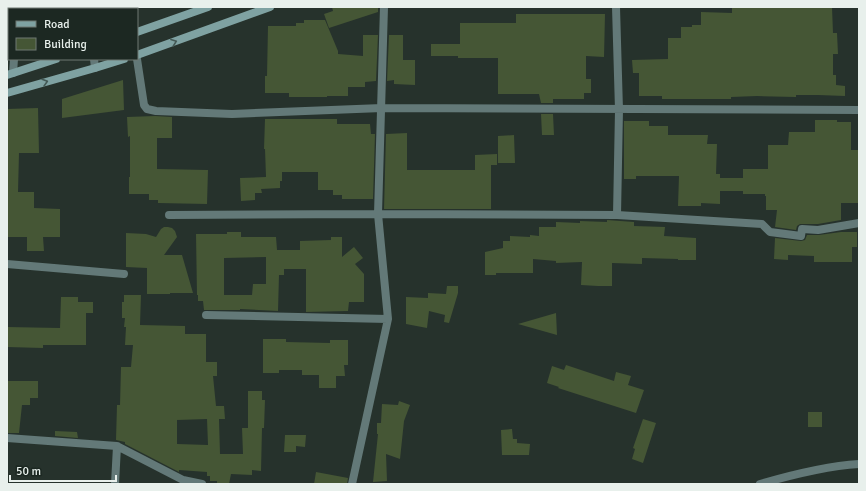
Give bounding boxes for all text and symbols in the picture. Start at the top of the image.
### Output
legend [8,8,138,60]
text: Road [44,17,70,32]
text: Building [44,37,87,52]
one-way arrow [170,38,177,47]
one-way arrow [41,78,48,87]
scale bar [10,457,116,483]
text: 50 m [16,464,41,479]

